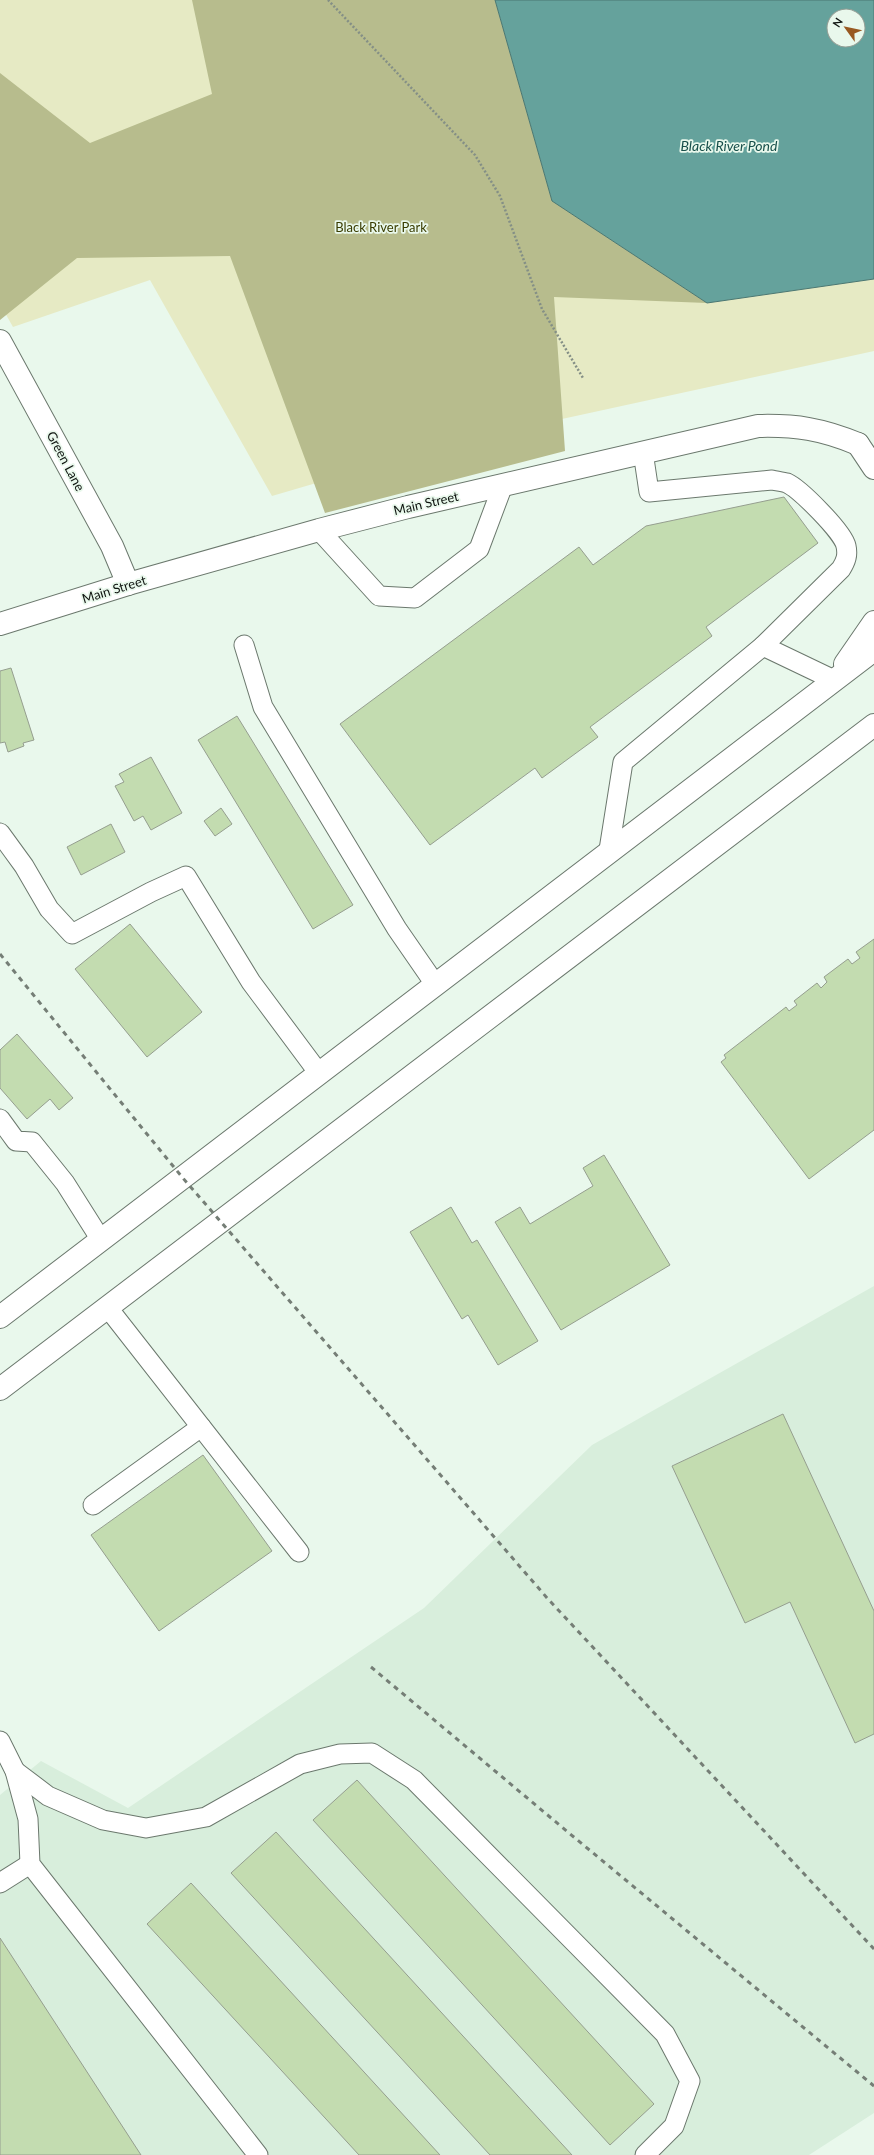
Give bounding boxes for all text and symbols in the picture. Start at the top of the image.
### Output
north arrow [826,8,866,48]
text: N [829,15,845,29]
water label: Black River Pond [681,137,778,154]
park label: Black River Park [335,219,427,235]
street label: Green Lane [44,428,88,494]
street label: Main Street [392,488,460,518]
street label: Main Street [80,572,148,606]

